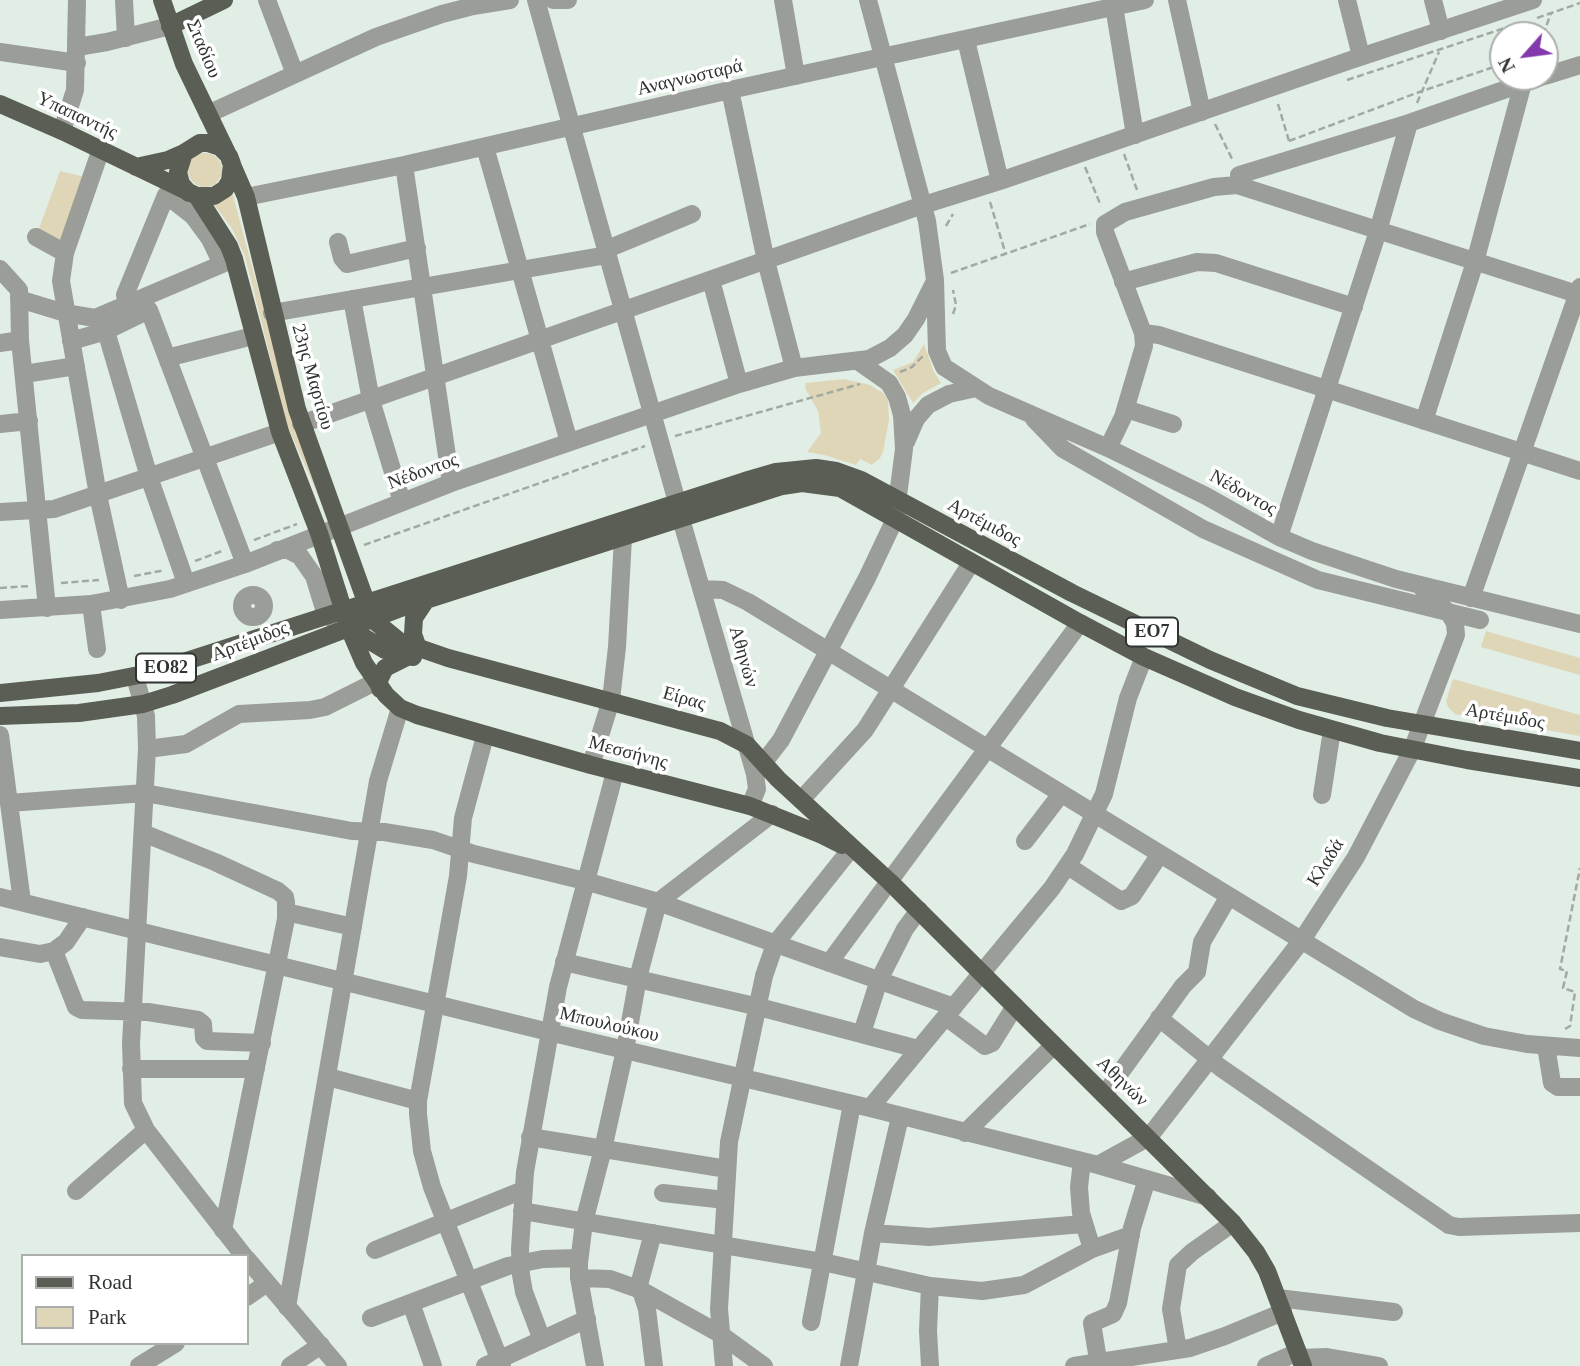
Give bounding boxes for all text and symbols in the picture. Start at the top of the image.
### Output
street label: Σταδίου [181,16,225,82]
north arrow [1489,21,1559,91]
text: N [1494,54,1519,76]
street label: Αναγνωσταρά [635,55,745,101]
street label: Υπαπαντής [33,87,121,145]
street label: 23ης Μαρτίου [286,321,338,433]
street label: Νέδοντος [385,449,461,495]
street label: Νέδοντος [1205,465,1281,521]
street label: Αρτέμιδος [943,494,1025,552]
street label: Αρτέμιδος [209,617,291,667]
road number: ΕΟ7 [1126,618,1178,646]
street label: Αθηνών [723,624,763,690]
road number: ΕΟ82 [136,654,196,682]
street label: Είρας [660,682,708,716]
street label: Αρτέμιδος [1464,699,1546,735]
street label: Μεσσήνης [586,731,670,775]
street label: Κλαδά [1303,835,1349,891]
street label: Μπουλούκου [557,1002,661,1048]
street label: Αθηνών [1092,1052,1152,1112]
legend [21,1254,248,1345]
text: Road [88,1270,132,1294]
text: Park [88,1305,127,1329]

